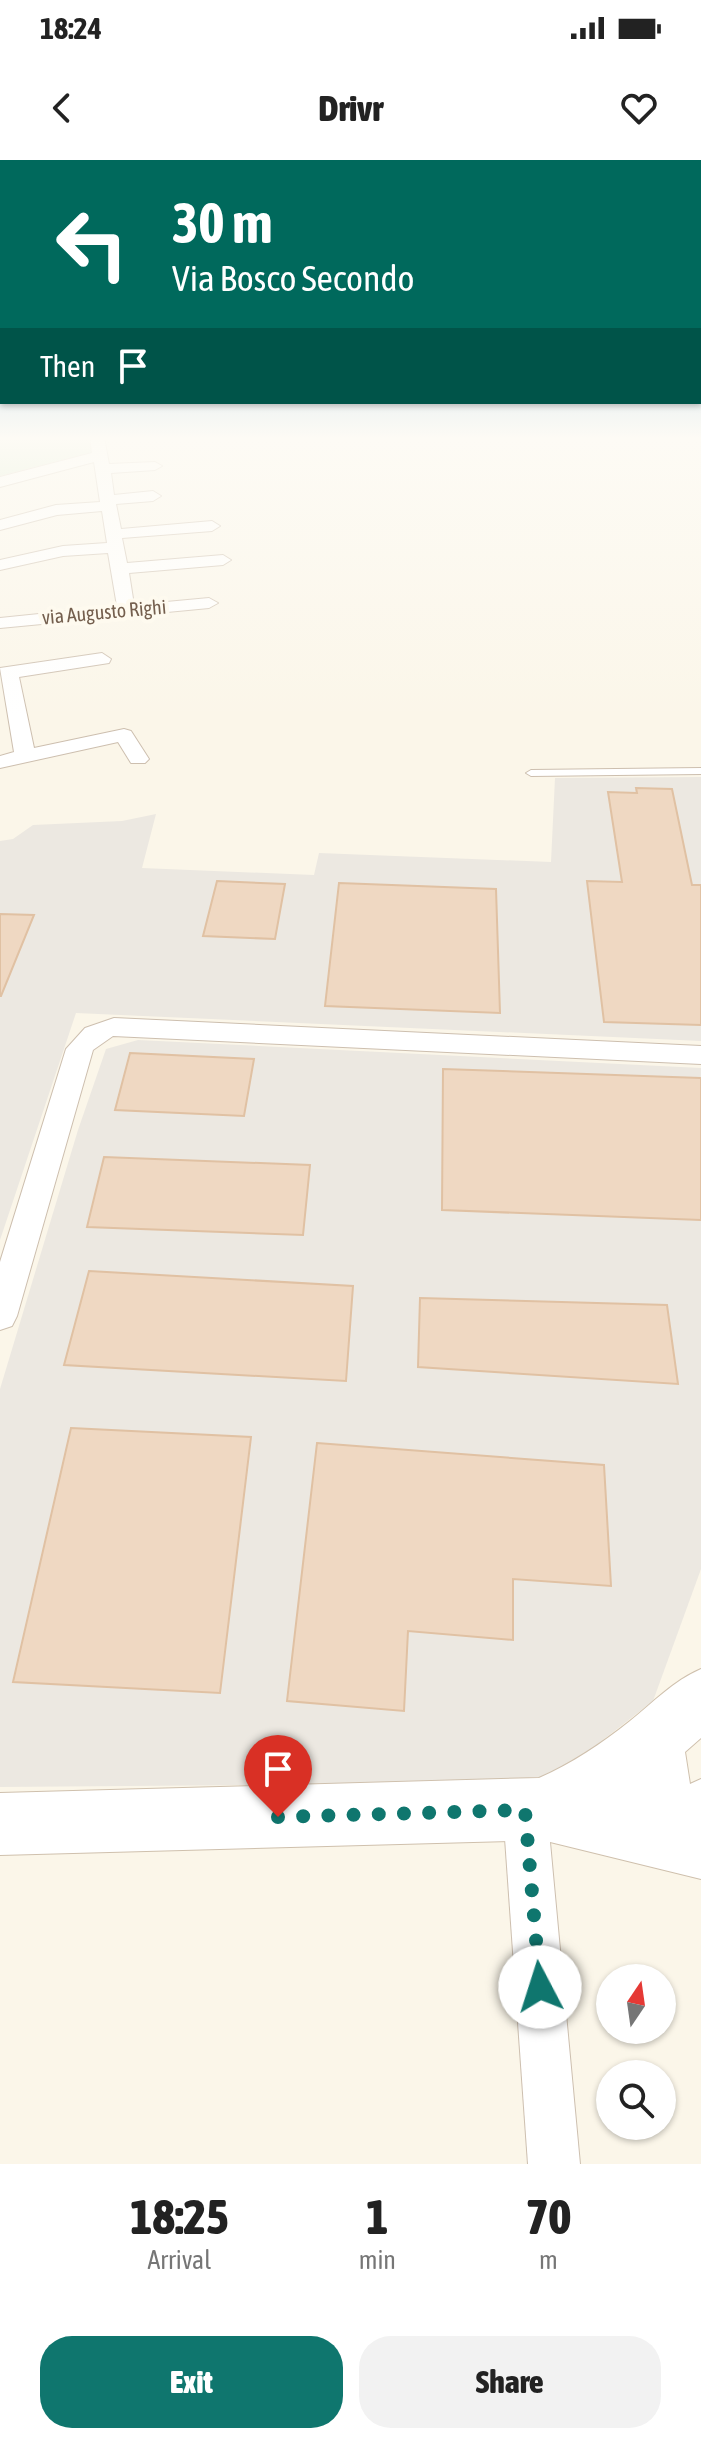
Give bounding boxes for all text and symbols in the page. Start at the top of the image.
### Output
text: 18:24 [40,11,102,45]
icon: back [40,86,84,130]
icon: heart [617,86,661,130]
text: Drivr [318,87,383,129]
text: 30 m [172,191,273,255]
icon: left [40,192,144,296]
text: Via Bosco Secondo [172,257,414,299]
icon: arrive [111,344,155,388]
text: Then [40,349,95,383]
street label: via Augusto Righi [41,595,167,628]
pin [244,1735,312,1817]
icon: arrive [256,1747,300,1791]
position arrow [498,1945,582,2029]
north arrow [596,1964,676,2044]
map controls [596,1964,676,2140]
button: search [596,2060,676,2140]
text: 18:25 [130,2189,229,2244]
text: 1 [366,2189,389,2244]
text: 70 [526,2189,571,2244]
text: Arrival [148,2245,211,2275]
text: min [359,2245,396,2275]
text: m [539,2245,558,2275]
button: Exit [40,2336,343,2428]
button: Share [359,2336,661,2428]

